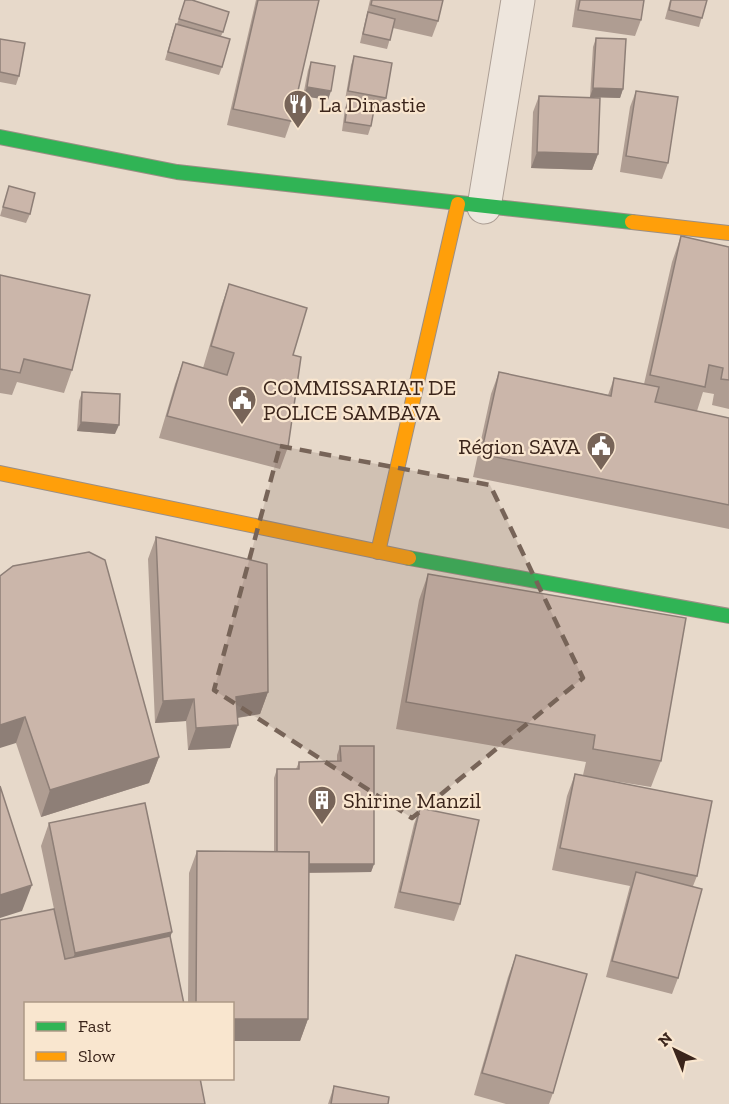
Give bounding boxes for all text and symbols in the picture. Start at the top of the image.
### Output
restaurant icon: La Dinastie [282,88,314,130]
place label: La Dinastie [319,91,426,118]
place label: COMMISSARIAT DE POLICE SAMBAVA [263,374,456,426]
public building icon: COMMISSARIAT DE POLICE SAMBAVA [226,384,258,426]
public building icon: Région SAVA [585,430,617,472]
place label: Région SAVA [458,433,581,460]
building icon: Shirine Manzil [306,784,338,826]
place label: Shirine Manzil [343,787,481,814]
legend [24,1002,234,1080]
text: Fast [78,1015,111,1037]
north arrow [645,1020,705,1080]
text: N [654,1028,676,1050]
text: Slow [78,1045,115,1067]

